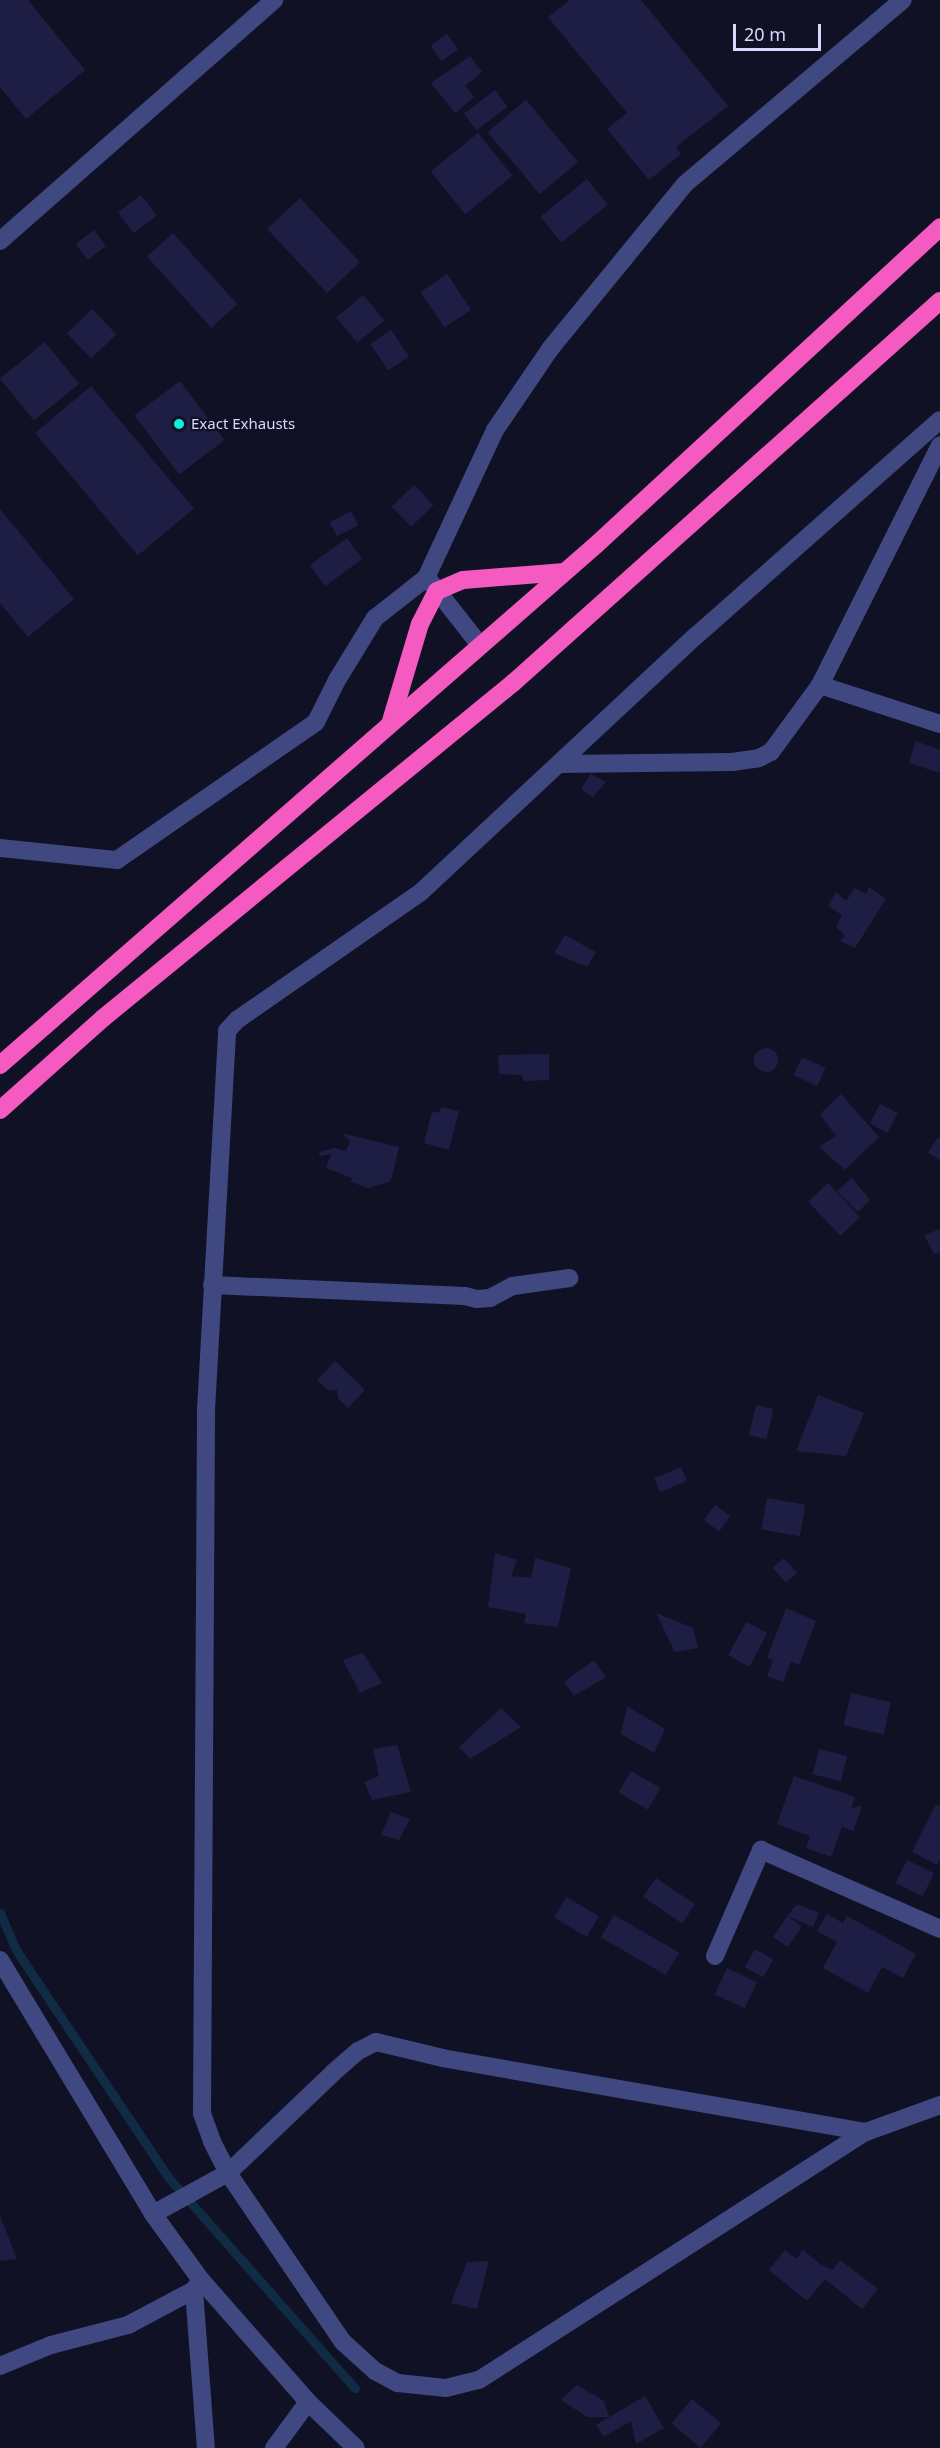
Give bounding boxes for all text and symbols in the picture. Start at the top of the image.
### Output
scale bar [736,12,824,50]
text: 20 m [744,22,786,46]
place label: Exact Exhausts [191,415,295,433]
marker: Exact Exhausts [172,417,186,431]

